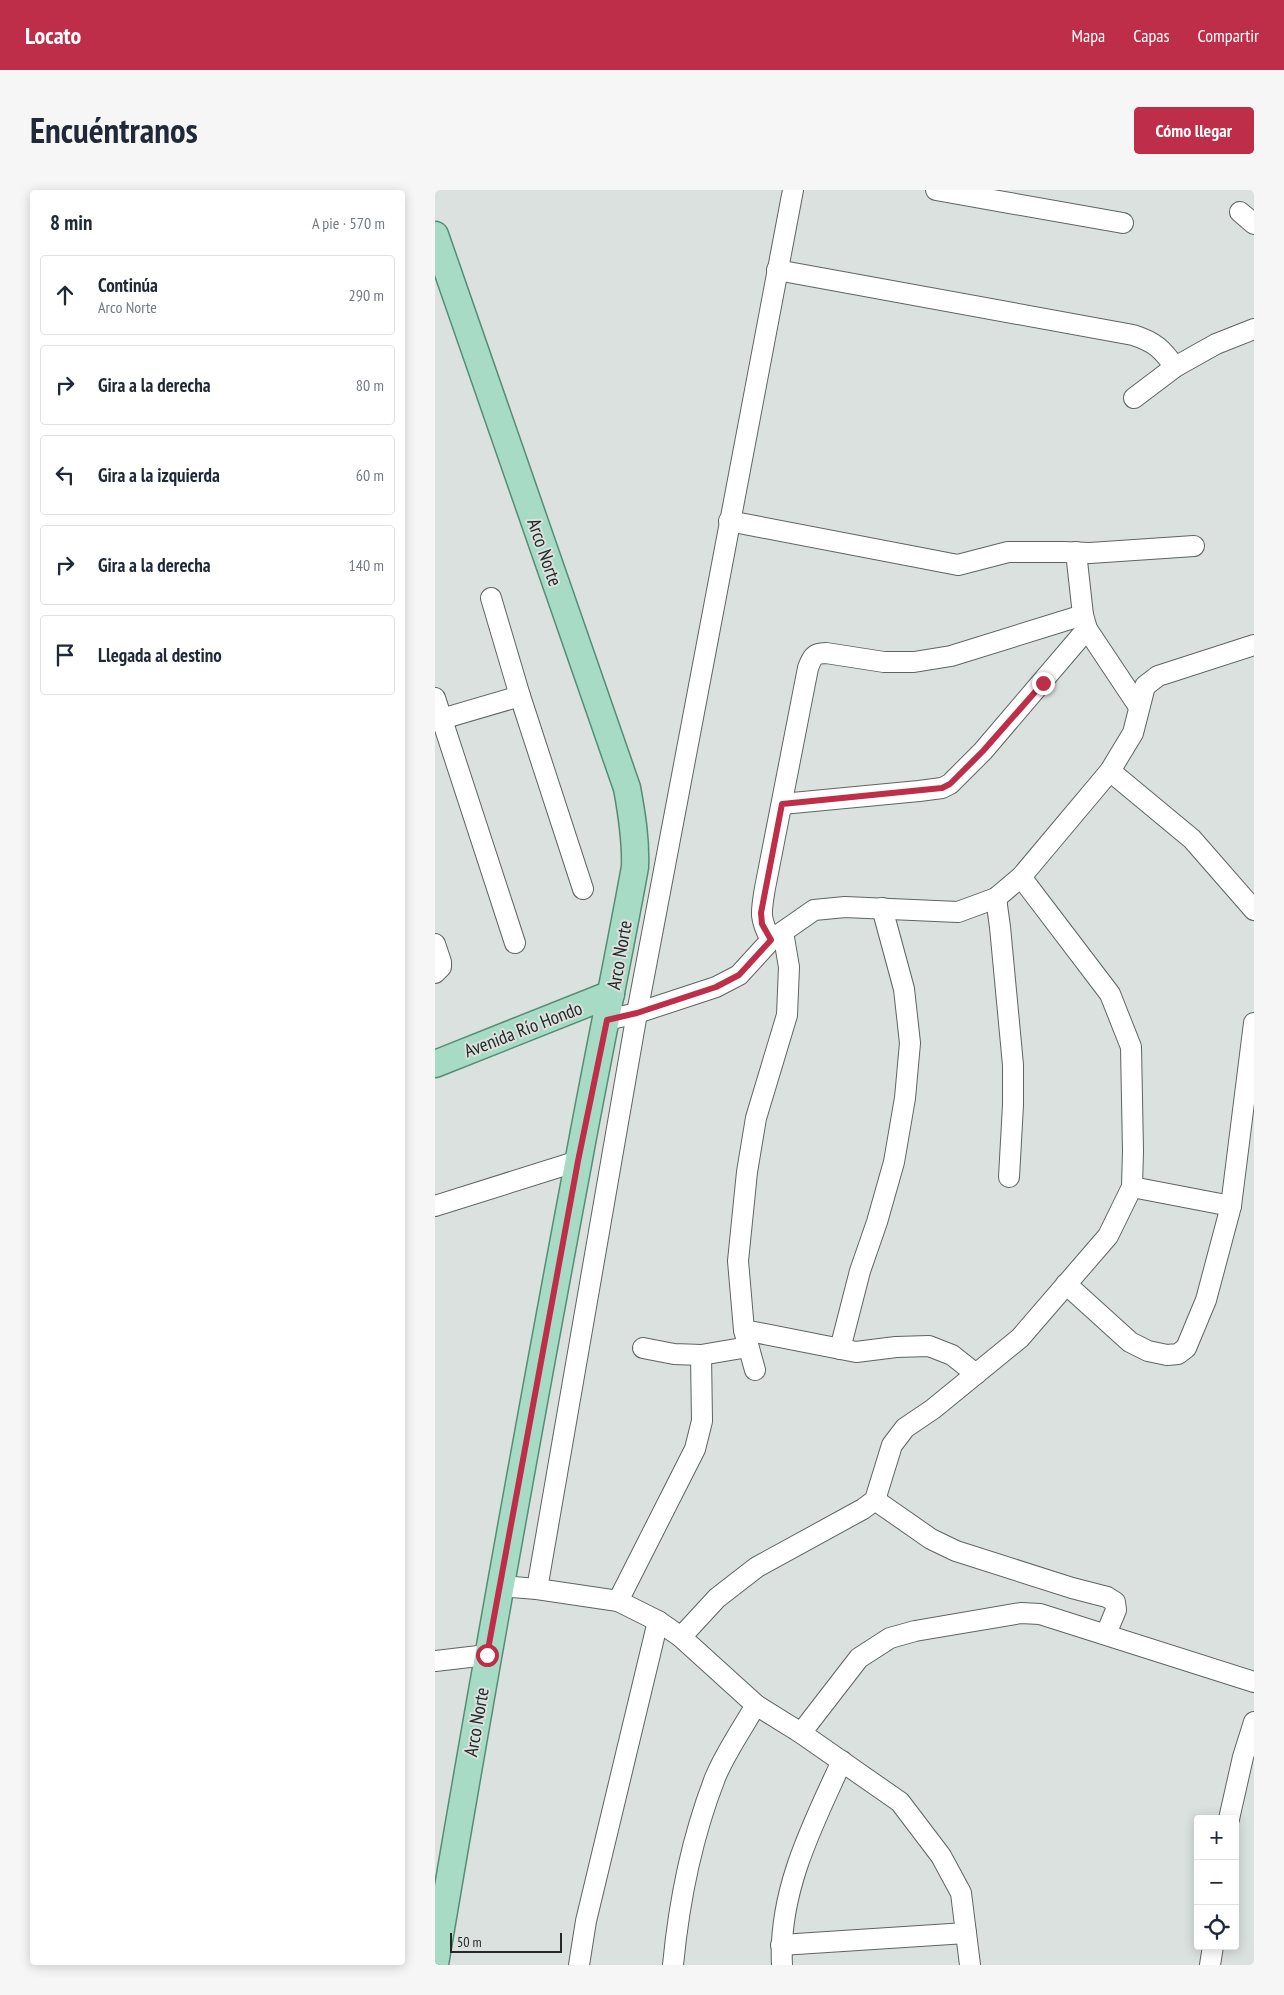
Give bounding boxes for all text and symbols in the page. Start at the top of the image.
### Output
text: Locato [25,20,81,51]
text: Mapa [1072,24,1105,47]
text: Capas [1133,24,1170,47]
text: Compartir [1198,24,1259,47]
text: Encuéntranos [30,107,198,153]
button: Cómo llegar [1134,107,1254,154]
text: 8 min [50,209,92,236]
text: A pie · 570 m [312,213,385,233]
text: Continúa [98,273,158,297]
icon: ahead [51,281,79,309]
text: 290 m [349,285,384,305]
text: Arco Norte [98,297,157,317]
icon: right [51,371,79,399]
text: Gira a la derecha [98,373,211,397]
text: 80 m [356,375,384,395]
icon: left [51,461,79,489]
text: Gira a la izquierda [98,463,220,487]
text: 60 m [356,465,384,485]
street label: Arco Norte [522,515,568,589]
icon: right [51,551,79,579]
text: Gira a la derecha [98,553,211,577]
text: 140 m [349,555,384,575]
icon: arrive [51,641,79,669]
text: Llegada al destino [98,643,222,667]
route end [1032,672,1055,695]
street label: Arco Norte [601,918,637,991]
street label: Avenida Río Hondo [461,995,585,1063]
route start [476,1644,499,1667]
street label: Arco Norte [458,1685,494,1758]
map controls [1194,1815,1239,1950]
button: + [1194,1815,1239,1860]
button: − [1194,1860,1239,1905]
button: locate [1194,1905,1239,1950]
scale bar [450,1930,563,1953]
text: 50 m [457,1933,482,1951]

